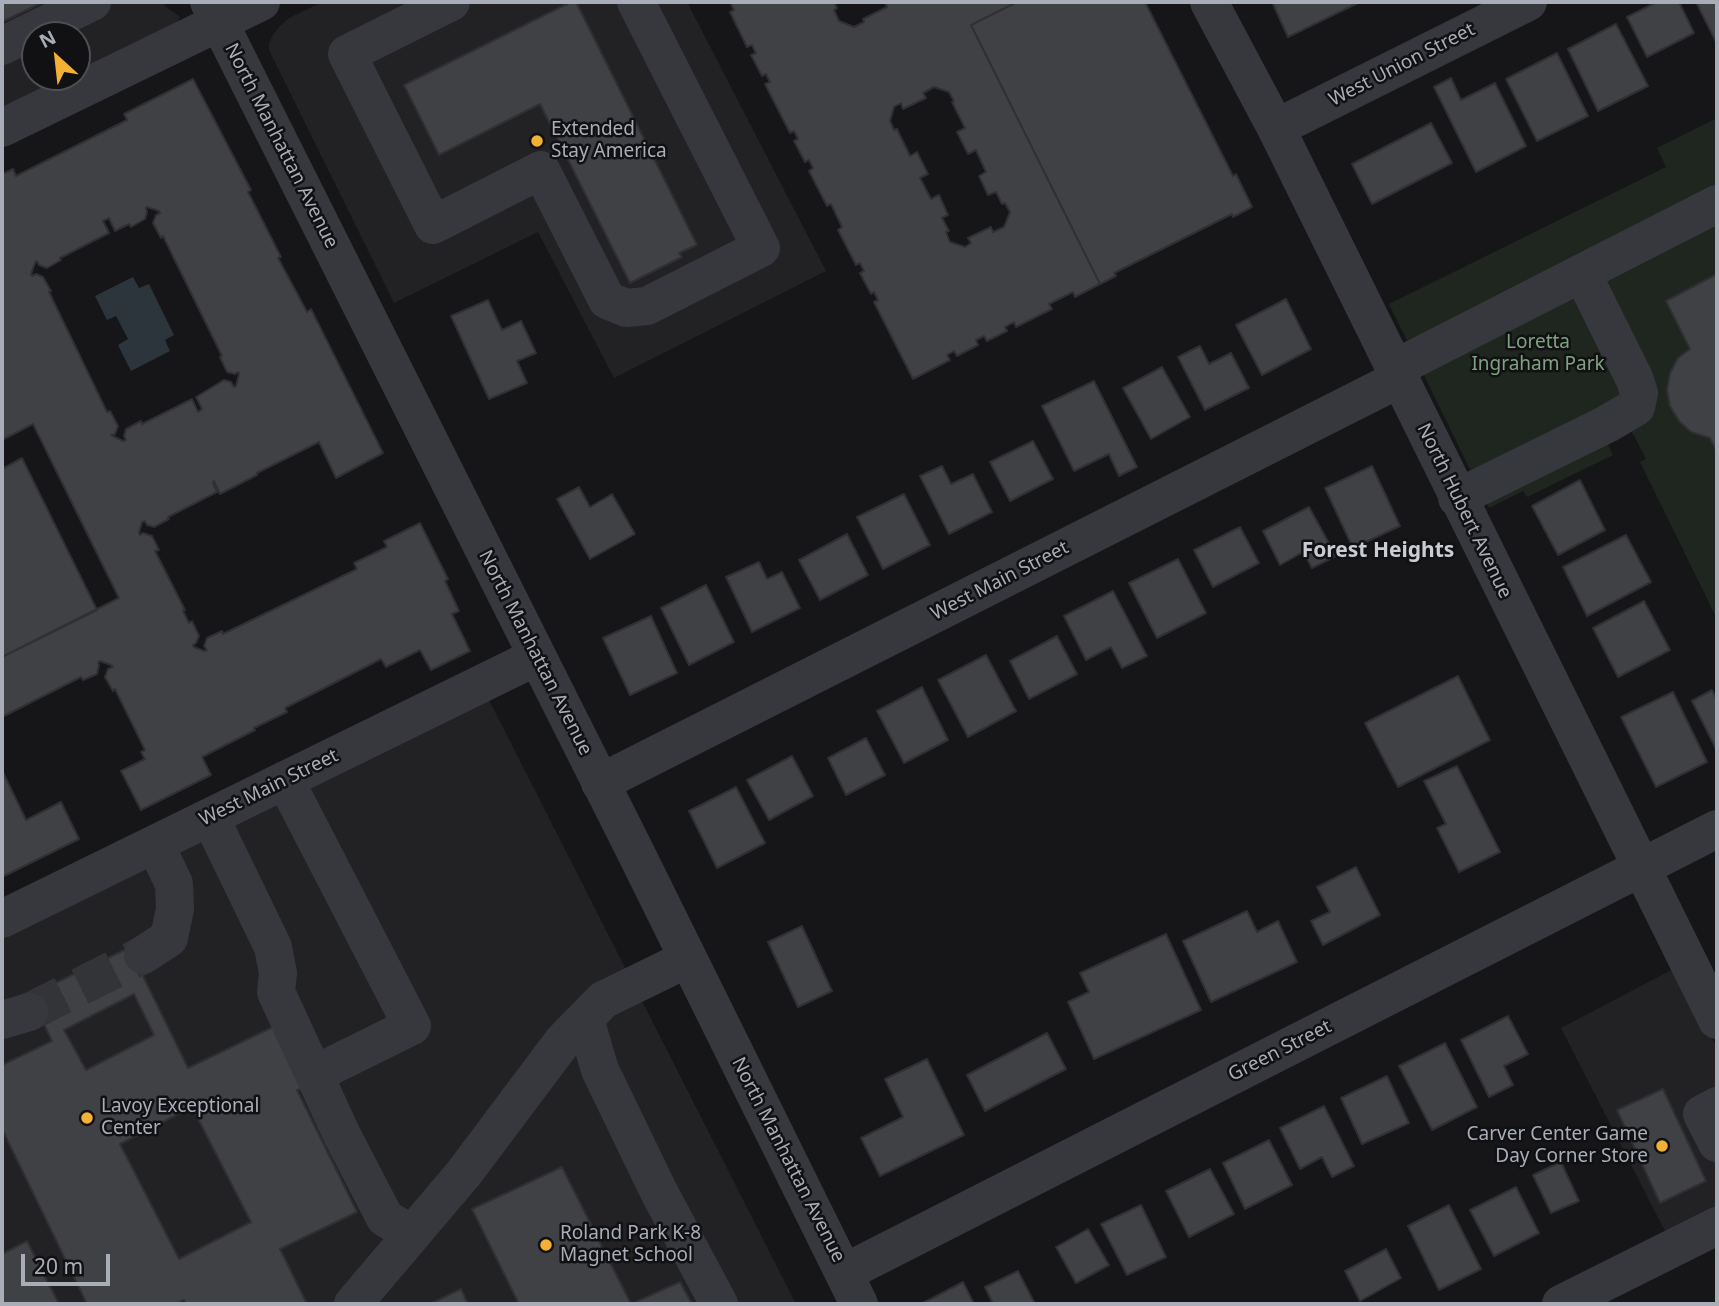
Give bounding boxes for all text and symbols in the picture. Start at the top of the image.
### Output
street label: West Union Street [1325,18,1479,112]
north arrow [21,21,91,91]
text: N [35,24,60,54]
street label: North Manhattan Avenue [219,40,343,252]
place label: Extended Stay America [551,119,667,163]
marker: Extended Stay America [529,133,545,149]
park label: Loretta Ingraham Park [1471,332,1605,376]
street label: North Hubert Avenue [1412,420,1516,602]
street label: West Main Street [927,536,1073,626]
district label: Forest Heights [1302,538,1454,564]
street label: North Manhattan Avenue [473,547,597,759]
street label: West Main Street [196,745,342,831]
street label: Green Street [1225,1015,1335,1087]
street label: North Manhattan Avenue [726,1054,850,1266]
place label: Lavoy Exceptional Center [101,1096,259,1140]
marker: Lavoy Exceptional Center [79,1110,95,1126]
place label: Carver Center Game Day Corner Store [1467,1124,1648,1168]
marker: Carver Center Game Day Corner Store [1654,1138,1670,1154]
place label: Roland Park K-8 Magnet School [560,1223,701,1267]
marker: Roland Park K-8 Magnet School [538,1237,554,1253]
scale bar [24,1240,114,1284]
text: 20 m [34,1252,83,1280]

